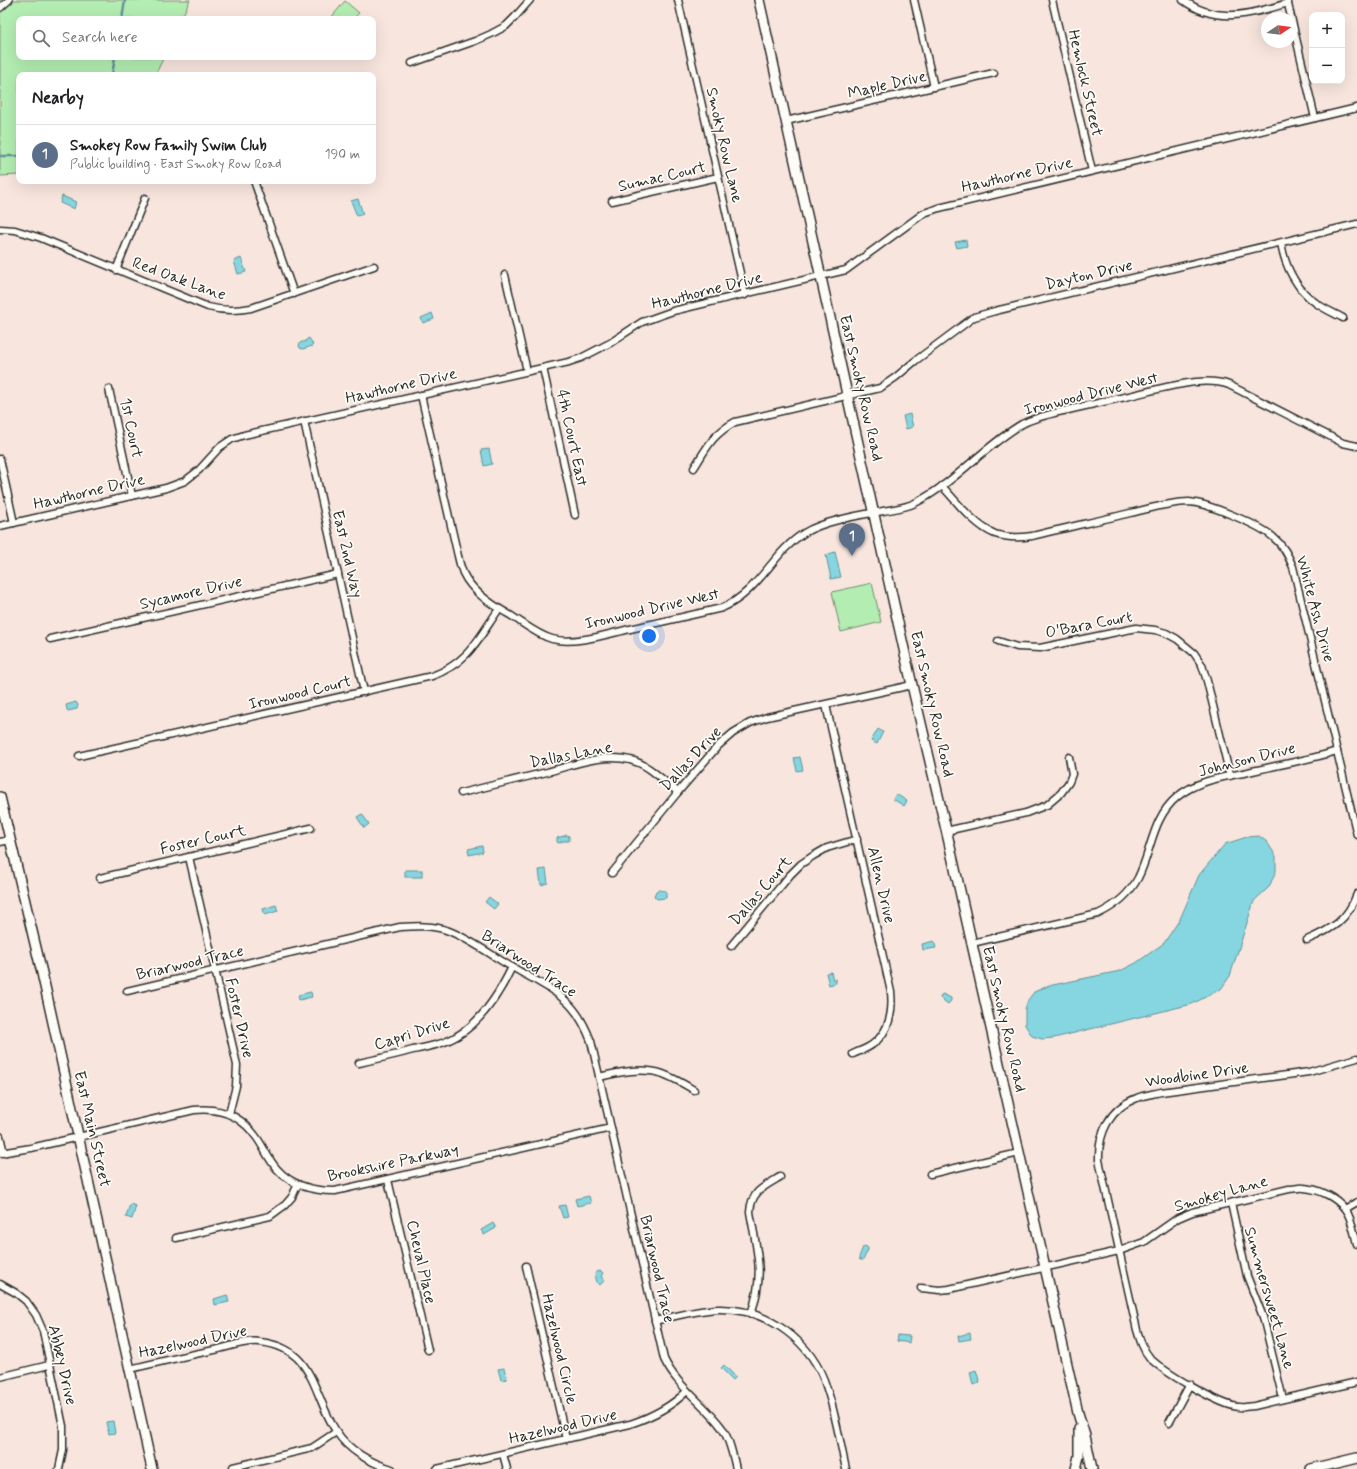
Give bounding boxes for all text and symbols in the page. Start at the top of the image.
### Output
north arrow [1261,12,1297,48]
map controls [1309,12,1345,84]
button: + [1309,12,1345,48]
search box [16,16,376,60]
icon: search [30,27,52,49]
text: Search here [62,28,138,48]
street label: Hemlock Street [1063,28,1108,139]
button: − [1309,48,1345,84]
street label: Maple Drive [846,66,929,104]
street label: Smoky Row Lane [701,85,748,205]
text: Nearby [32,87,84,109]
text: Smokey Row Family Swim Club [70,136,267,156]
text: 1 [42,146,48,163]
text: 190 m [325,146,360,163]
street label: Hawthorne Drive [959,152,1075,198]
text: Public building · East Smoky Row Road [70,156,282,173]
street label: Sumac Court [616,157,708,197]
street label: Red Oak Lane [129,252,229,306]
street label: Dayton Drive [1043,255,1135,295]
street label: Hawthorne Drive [649,267,765,315]
street label: East Smoky Row Road [834,313,888,463]
street label: Hawthorne Drive [343,363,459,409]
street label: Ironwood Drive West [1022,367,1160,421]
street label: 4th Court East [552,388,592,488]
street label: 1st Court [114,396,148,460]
street label: Hawthorne Drive [31,469,147,515]
street label: East 2nd Way [327,508,367,600]
pin: 1 [839,523,865,556]
street label: White Ash Drive [1291,553,1339,665]
street label: Sycamore Drive [138,571,244,615]
street label: Ironwood Drive West [583,583,721,635]
street label: O'Bara Court [1044,606,1134,644]
your location [639,626,659,646]
street label: East Smoky Row Road [905,629,959,779]
street label: Ironwood Court [247,671,354,715]
street label: Dallas Drive [655,722,727,796]
street label: Dallas Lane [528,737,614,773]
street label: Johnson Drive [1196,738,1298,782]
street label: Foster Court [158,820,248,860]
street label: Allen Drive [862,845,900,925]
street label: Dallas Court [725,851,797,930]
street label: Briarwood Trace [477,925,581,1003]
street label: Briarwood Trace [134,940,246,986]
street label: East Smoky Row Road [977,944,1031,1094]
street label: Foster Drive [220,976,258,1060]
street label: Capri Drive [372,1013,452,1055]
street label: Woodbine Drive [1144,1057,1251,1093]
street label: East Main Street [68,1069,116,1190]
street label: Brookshire Parkway [326,1139,460,1187]
street label: Smokey Lane [1172,1171,1270,1217]
street label: Briarwood Trace [634,1213,680,1325]
street label: Cheval Place [401,1218,441,1306]
street label: Summersweet Lane [1239,1225,1299,1372]
street label: Hazelwood Circle [536,1292,582,1407]
street label: Hazelwood Drive [137,1320,249,1364]
street label: Abbey Drive [43,1323,81,1407]
street label: Hazelwood Drive [507,1404,619,1450]

